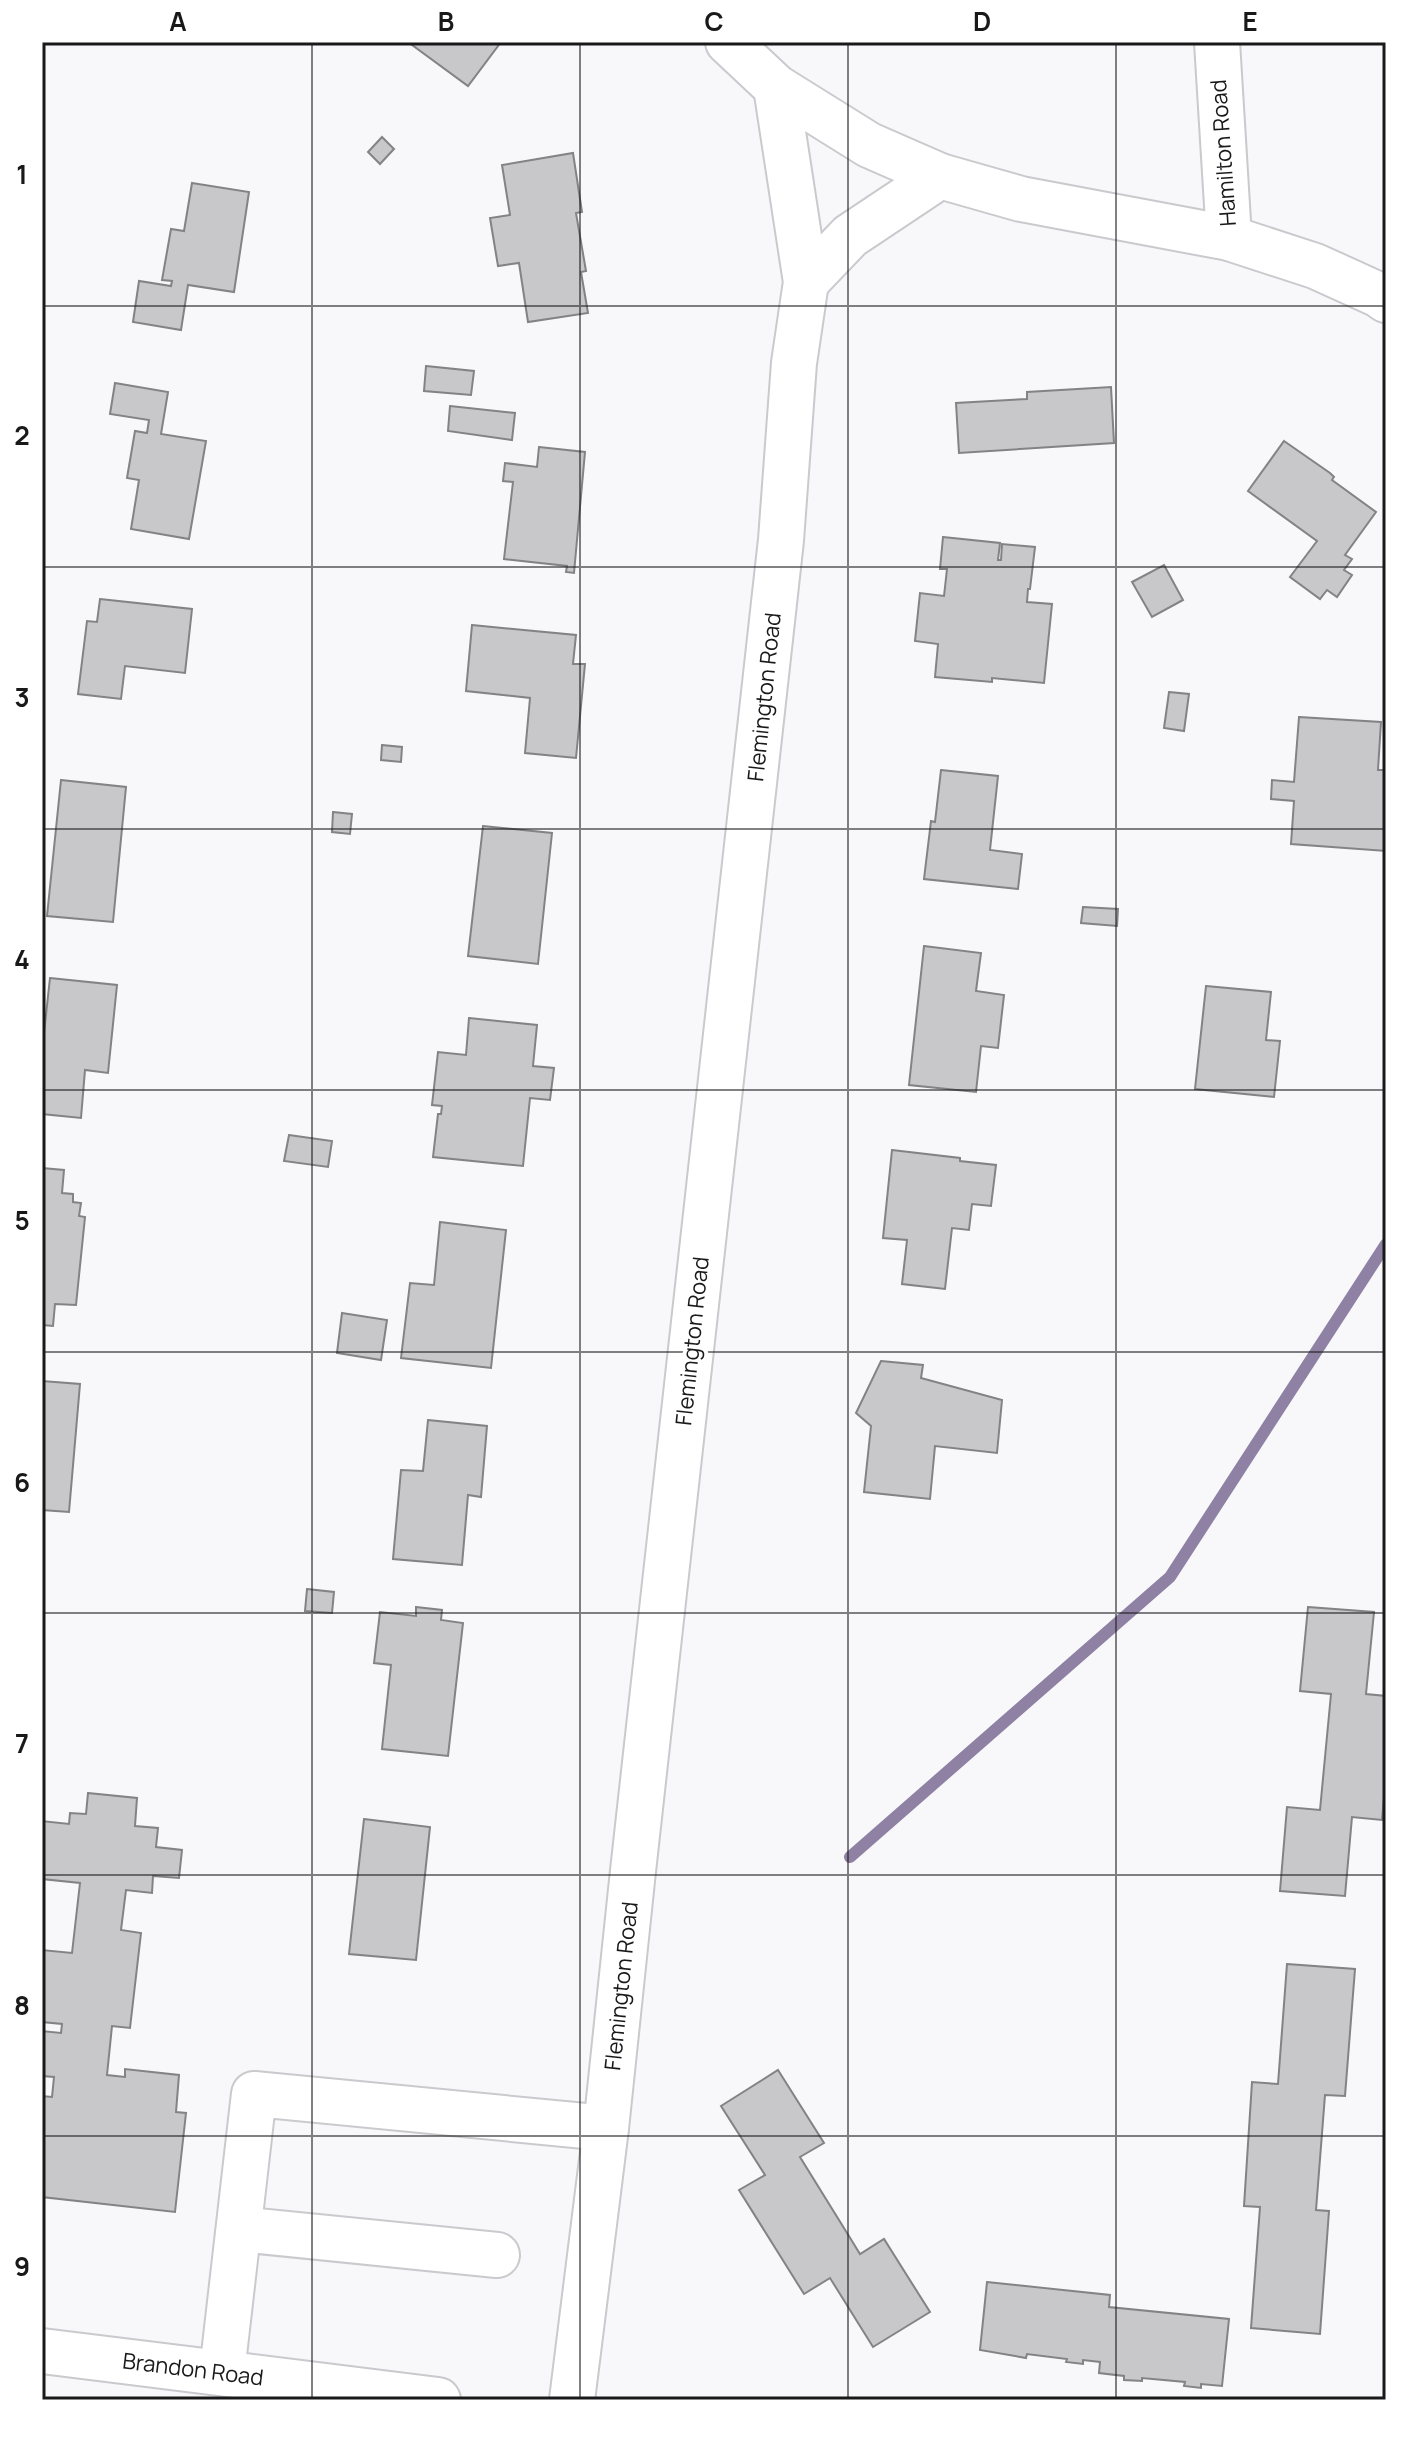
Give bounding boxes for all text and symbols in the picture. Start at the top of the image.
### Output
text: A [169,3,187,39]
text: B [438,3,454,39]
text: C [704,3,724,39]
text: D [973,3,991,39]
text: E [1242,3,1258,39]
street label: Hamilton Road [1203,79,1243,227]
text: 1 [16,156,28,192]
text: 2 [14,417,30,453]
street label: Flemington Road [740,611,788,783]
text: 3 [14,679,30,715]
text: 4 [14,941,30,977]
text: 5 [14,1202,30,1238]
street label: Flemington Road [668,1255,716,1427]
text: 6 [14,1464,30,1500]
text: 7 [15,1725,29,1761]
street label: Flemington Road [597,1900,645,2072]
text: 8 [14,1987,30,2023]
text: 9 [14,2248,30,2284]
street label: Brandon Road [121,2345,265,2393]

